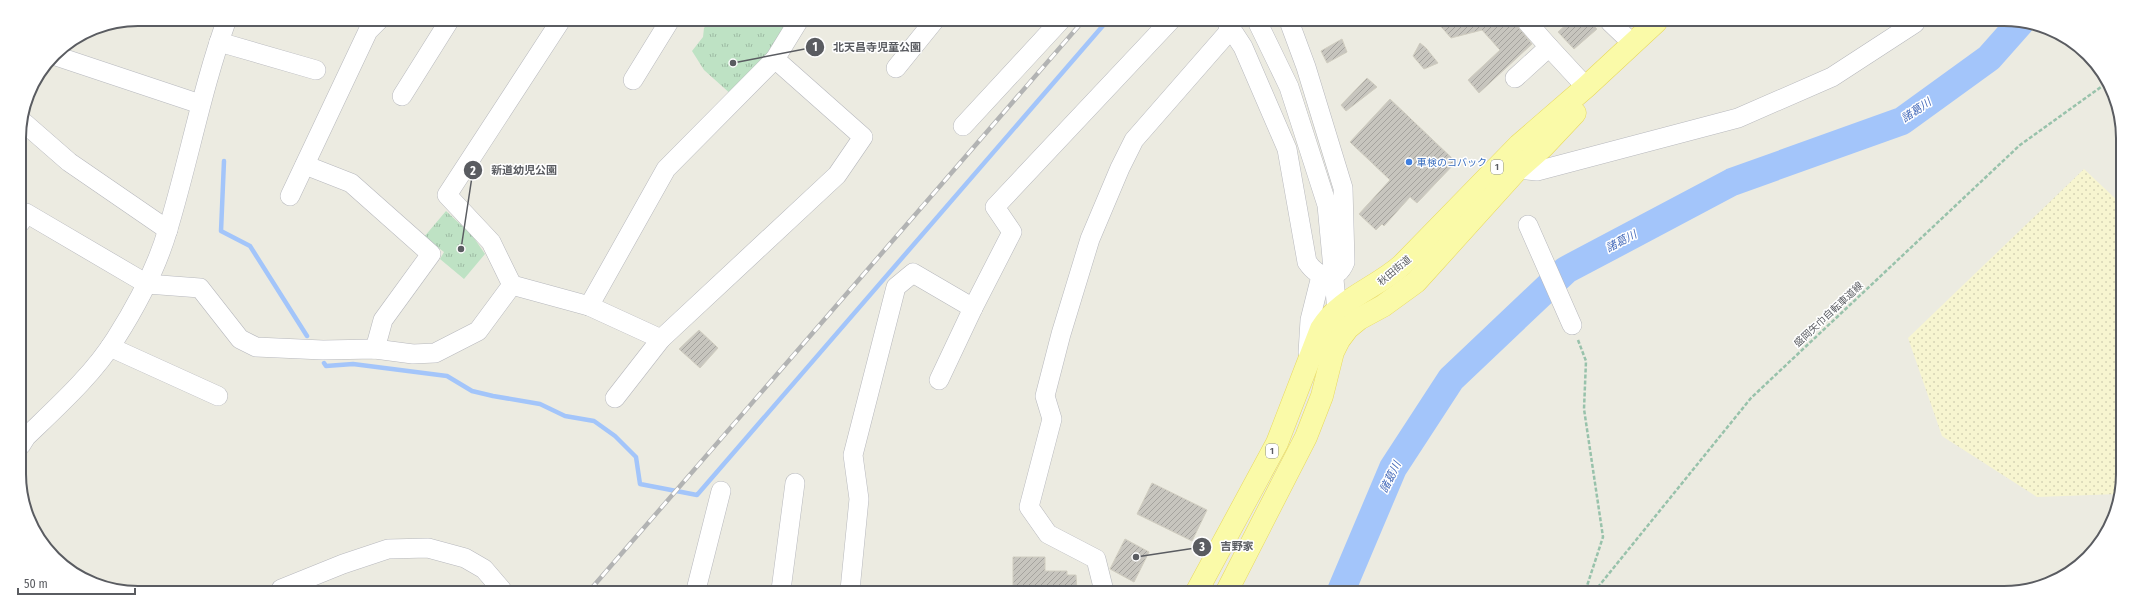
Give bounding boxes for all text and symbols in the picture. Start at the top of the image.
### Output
callout: 北天昌寺児童公園 [805,36,929,59]
text: 1 [812,40,818,54]
text: 北天昌寺児童公園 [833,41,921,54]
water label: 諸葛川 [1899,95,1934,125]
marker: 車検のコバック [1404,157,1414,167]
place label: 車検のコバック [1417,157,1487,169]
callout: 新道幼児公園 [463,159,565,182]
road number: 1 [1491,160,1503,174]
text: 2 [469,164,476,178]
text: 新道幼児公園 [491,164,557,177]
water label: 諸葛川 [1604,227,1640,255]
street label: 秋田街道 [1375,253,1414,288]
street label: 盛岡矢巾自転車道線 [1792,280,1866,350]
road number: 1 [1266,444,1278,458]
water label: 諸葛川 [1377,459,1404,495]
callout: 吉野家 [1192,535,1261,558]
text: 3 [1198,540,1205,554]
text: 吉野家 [1221,540,1254,553]
scale bar [18,570,135,596]
text: 50 m [24,577,48,591]

